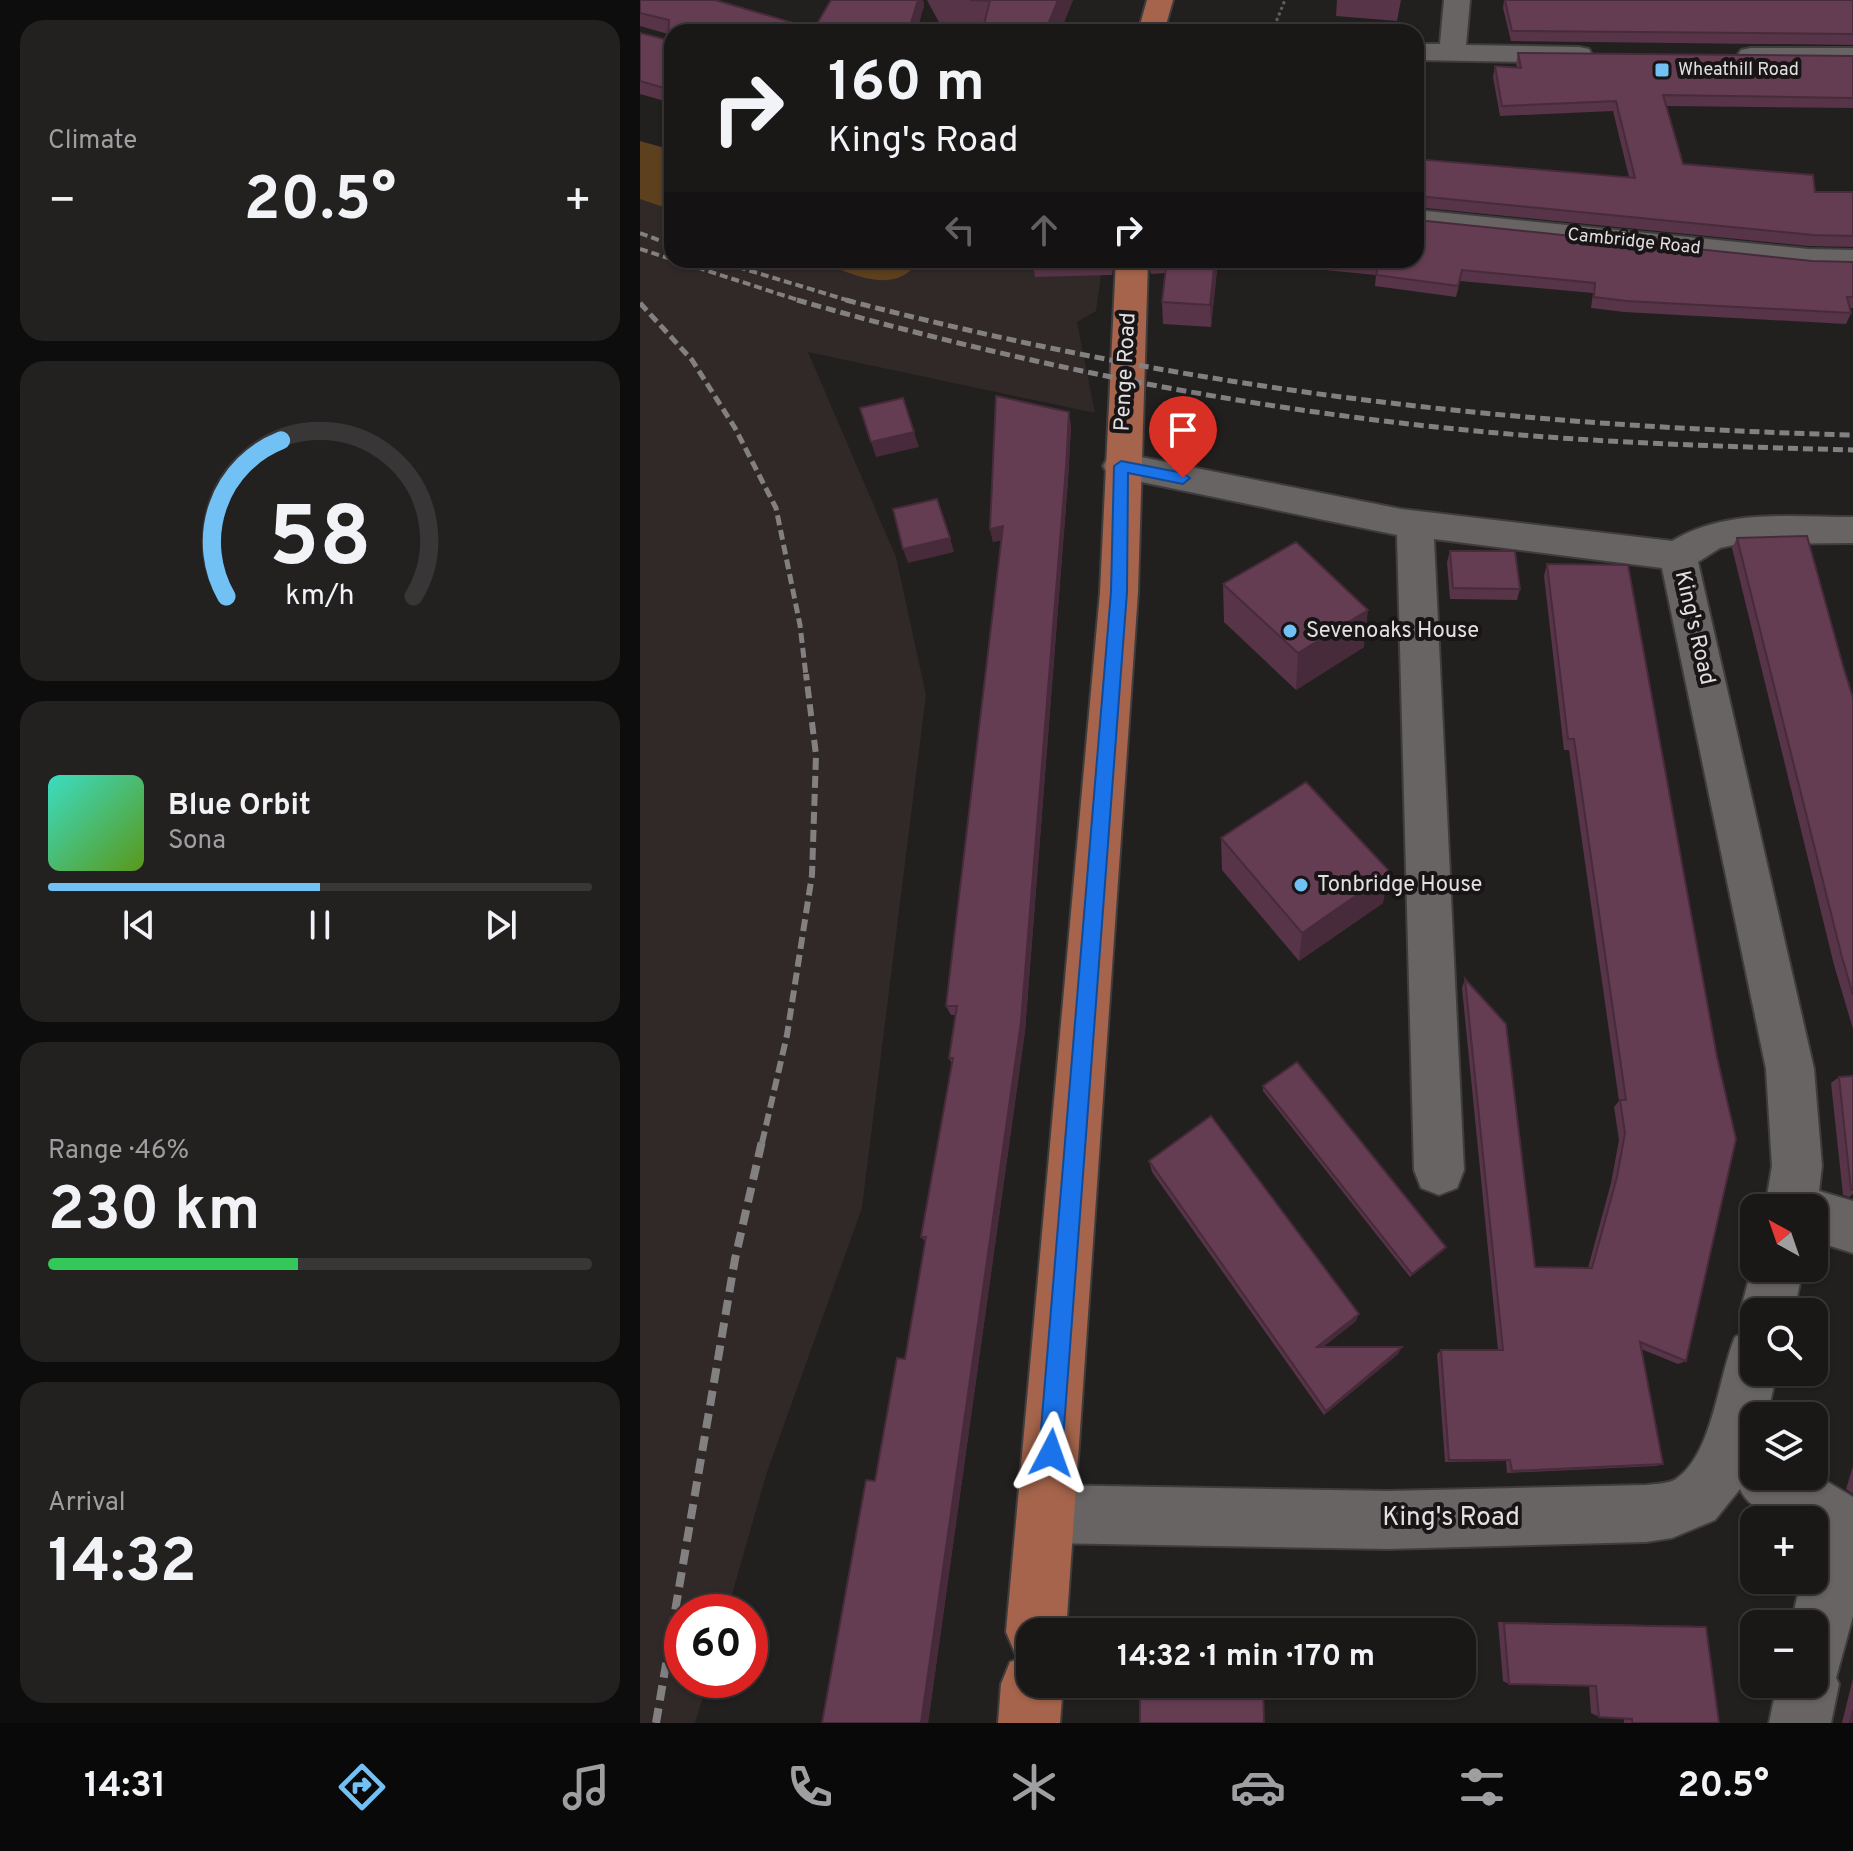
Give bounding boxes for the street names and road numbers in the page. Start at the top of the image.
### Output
street label: Cambridge Road [1566,224,1702,260]
street label: Penge Road [1109,312,1143,432]
street label: King's Road [1668,568,1720,688]
street label: King's Road [1382,1502,1520,1535]

